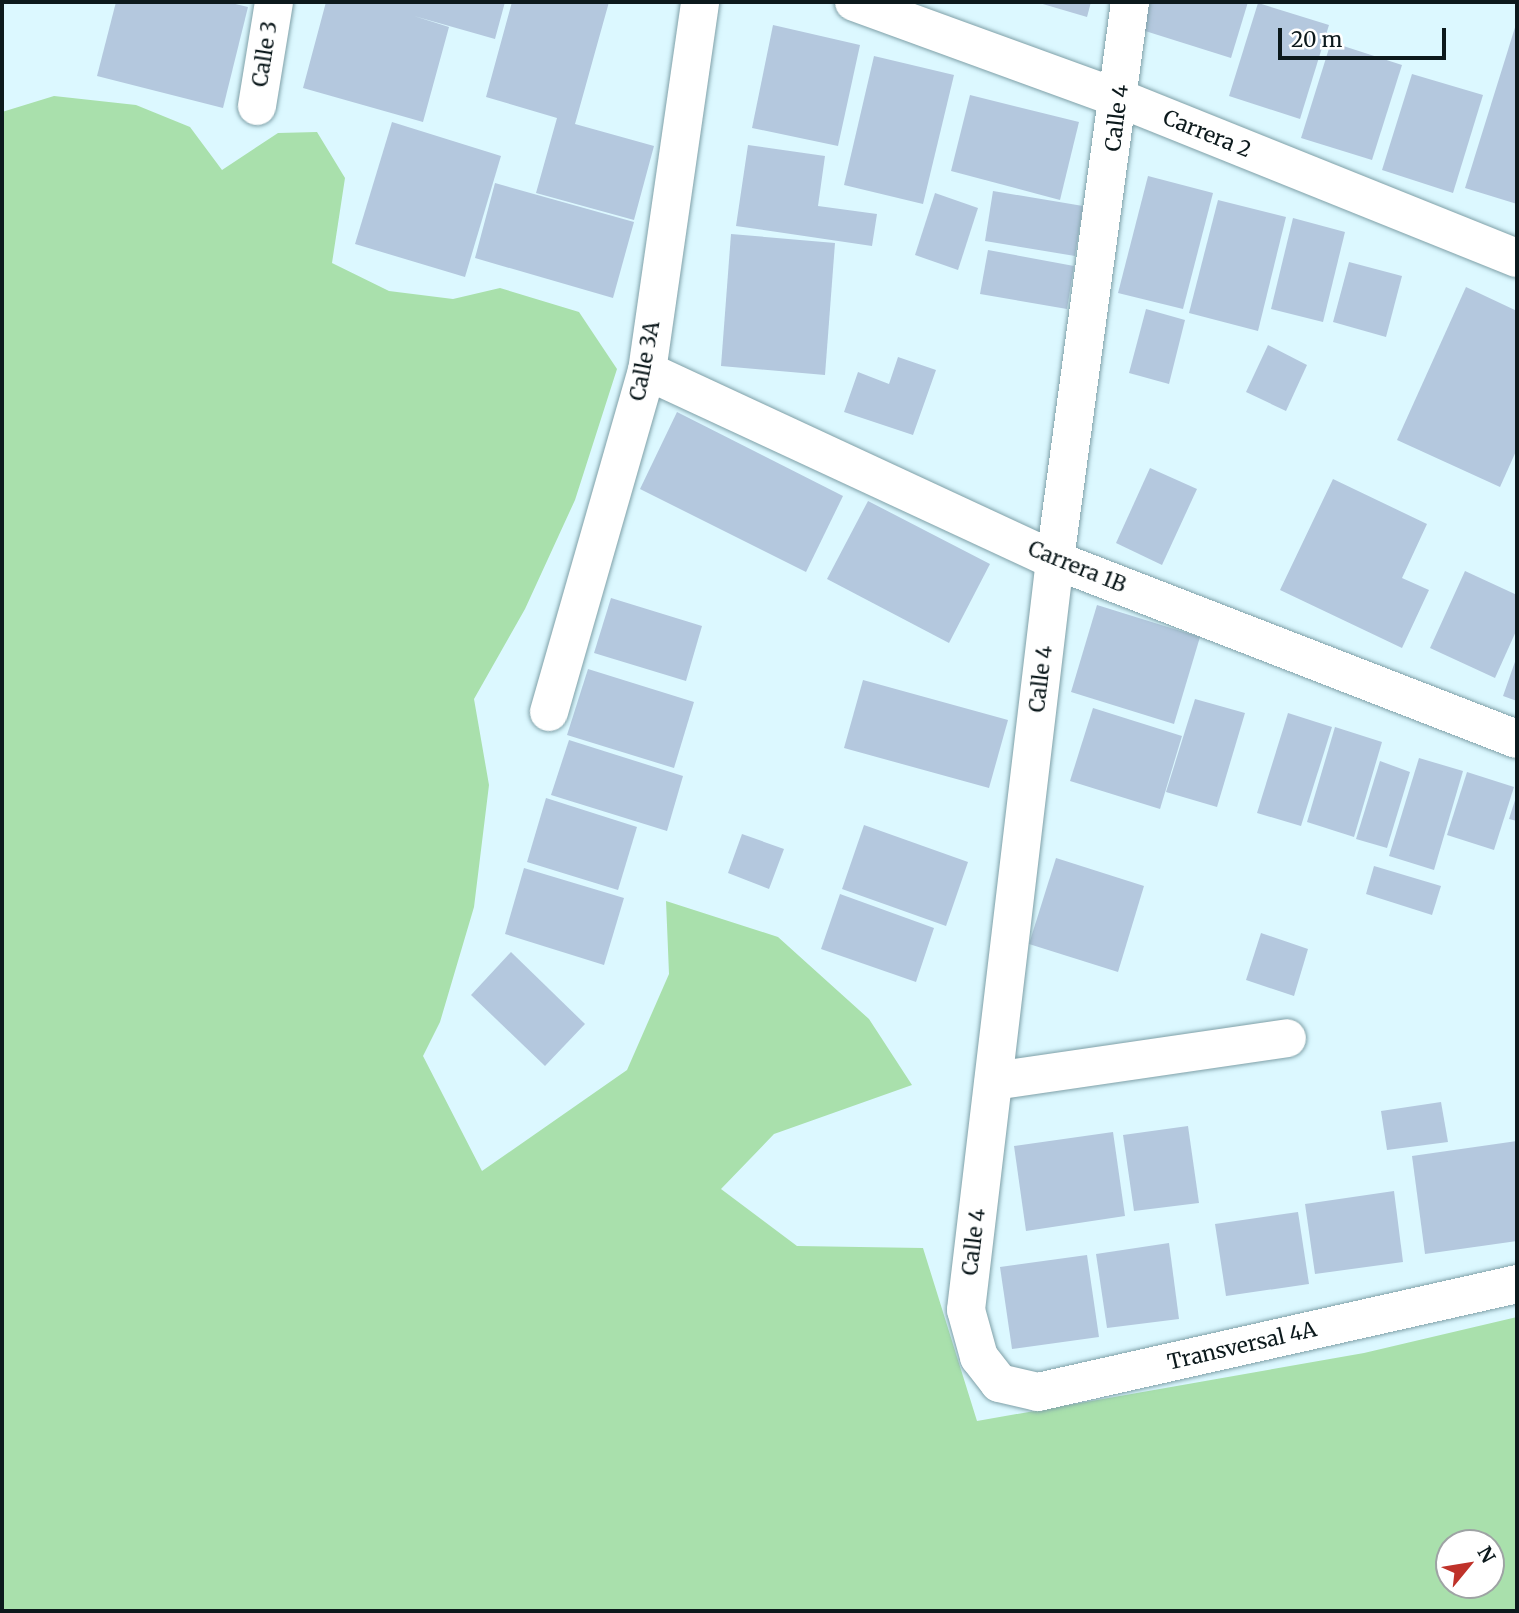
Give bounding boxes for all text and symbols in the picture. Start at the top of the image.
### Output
scale bar [1281,14,1449,58]
street label: Calle 3 [247,19,283,89]
text: 20 m [1291,26,1342,53]
street label: Calle 4 [1100,83,1134,153]
street label: Carrera 2 [1159,105,1255,163]
street label: Calle 3A [625,319,665,403]
street label: Carrera 1B [1024,536,1130,598]
street label: Calle 4 [1024,644,1058,714]
street label: Calle 4 [957,1207,991,1277]
street label: Transversal 4A [1165,1317,1319,1375]
north arrow [1435,1529,1505,1599]
text: N [1472,1542,1501,1567]

